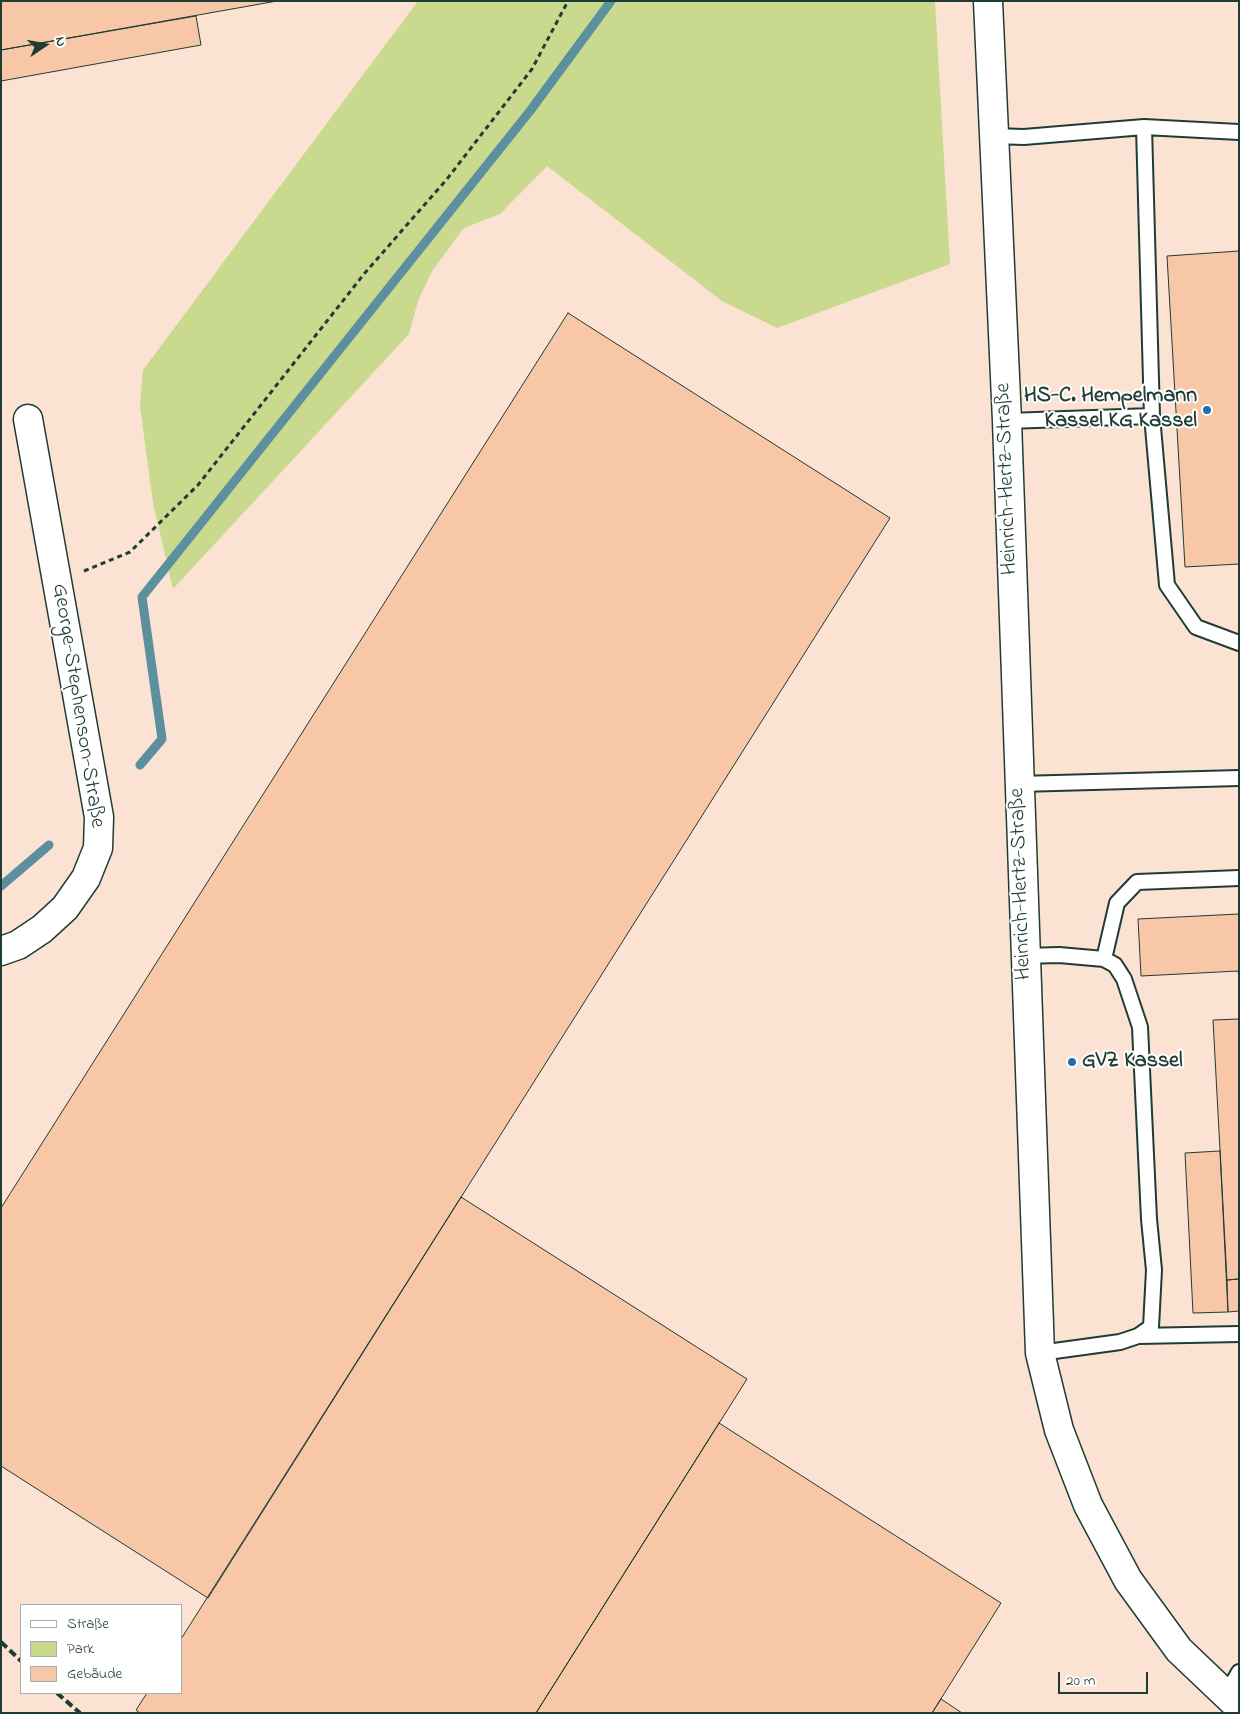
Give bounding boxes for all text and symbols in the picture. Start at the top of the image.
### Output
north arrow [20,20,70,70]
text: N [49,35,71,49]
street label: Heinrich-Hertz-Straße [991,382,1025,576]
place label: HS-C. Hempelmann Kassel KG Kassel [1024,384,1197,436]
marker: HS-C. Hempelmann Kassel KG Kassel [1201,404,1213,416]
street label: George-Stephenson-Straße [45,582,109,830]
street label: Heinrich-Hertz-Straße [1005,787,1039,981]
place label: GVZ Kassel [1082,1049,1183,1075]
marker: GVZ Kassel [1066,1056,1078,1068]
legend [20,1604,182,1694]
text: Straße [67,1613,109,1635]
text: Park [67,1638,94,1660]
scale bar [1060,1662,1150,1694]
text: Gebäude [67,1663,122,1685]
text: 20 m [1066,1670,1095,1692]

